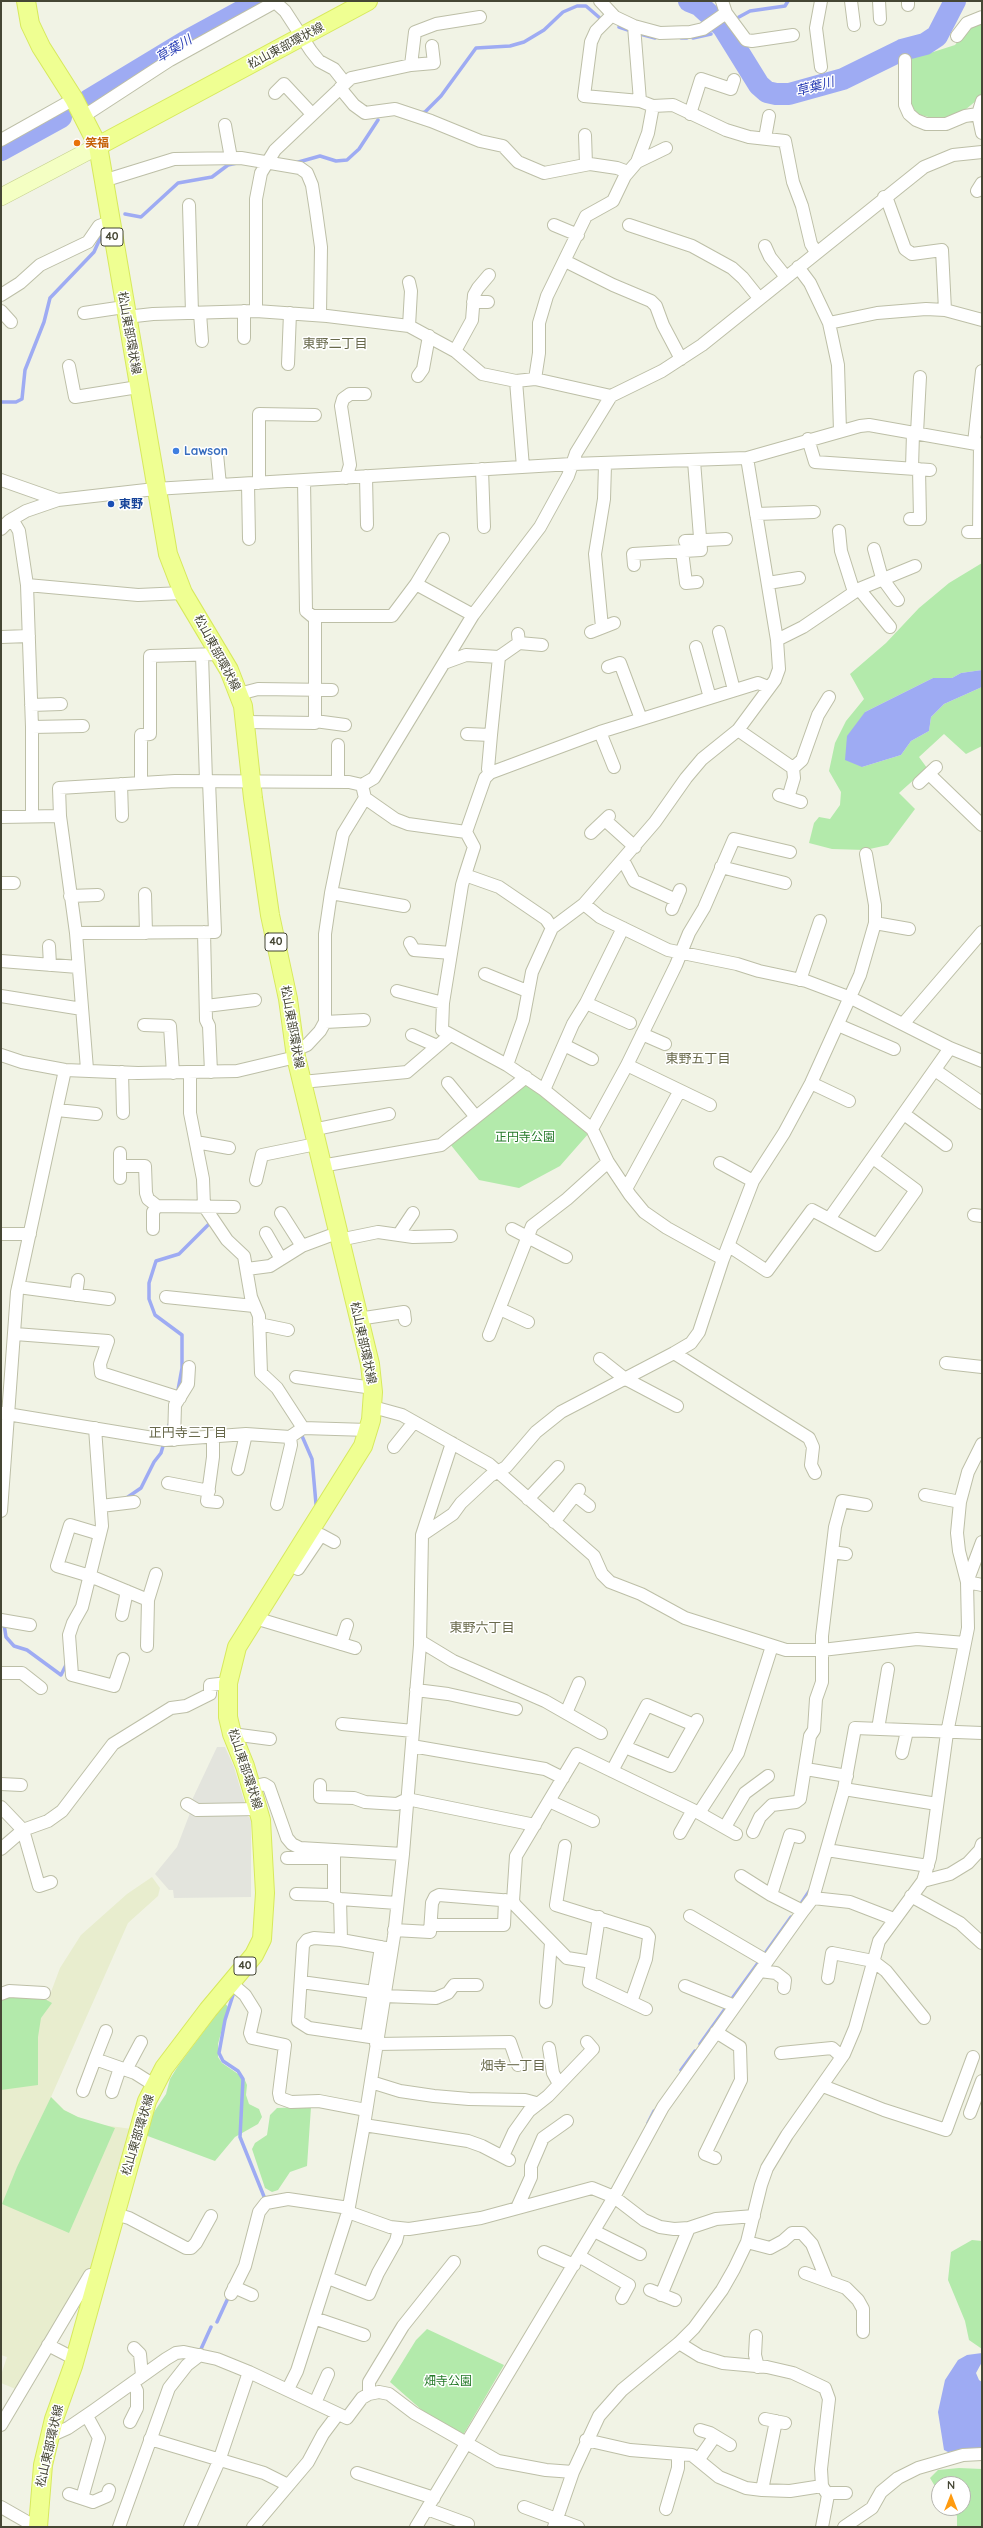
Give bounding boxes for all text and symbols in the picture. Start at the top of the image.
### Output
street label: 松山東部環状線 [246,20,326,72]
water label: 草葉川 [153,32,195,66]
water label: 草葉川 [794,74,836,100]
place label: 笑福 [85,136,109,150]
marker: 笑福 [72,138,82,148]
road number: 40 [101,228,123,246]
street label: 松山東部環状線 [115,290,143,376]
district label: 東野二丁目 [303,336,367,352]
place label: Lawson [184,444,228,458]
marker: Lawson [171,446,181,456]
place label: 東野 [119,497,143,511]
marker: 東野 [106,499,116,509]
street label: 松山東部環状線 [191,613,243,693]
road number: 40 [265,933,287,951]
street label: 松山東部環状線 [278,984,306,1070]
district label: 東野五丁目 [666,1051,730,1067]
park label: 正円寺公園 [495,1130,555,1144]
street label: 松山東部環状線 [347,1300,379,1386]
district label: 正円寺三丁目 [149,1425,227,1441]
district label: 東野六丁目 [450,1620,514,1636]
street label: 松山東部環状線 [225,1727,265,1811]
road number: 40 [234,1957,256,1975]
district label: 畑寺一丁目 [481,2058,545,2074]
street label: 松山東部環状線 [119,2093,157,2177]
park label: 畑寺公園 [424,2374,472,2388]
street label: 松山東部環状線 [34,2403,66,2489]
north arrow [931,2476,971,2516]
text: N [947,2478,955,2492]

